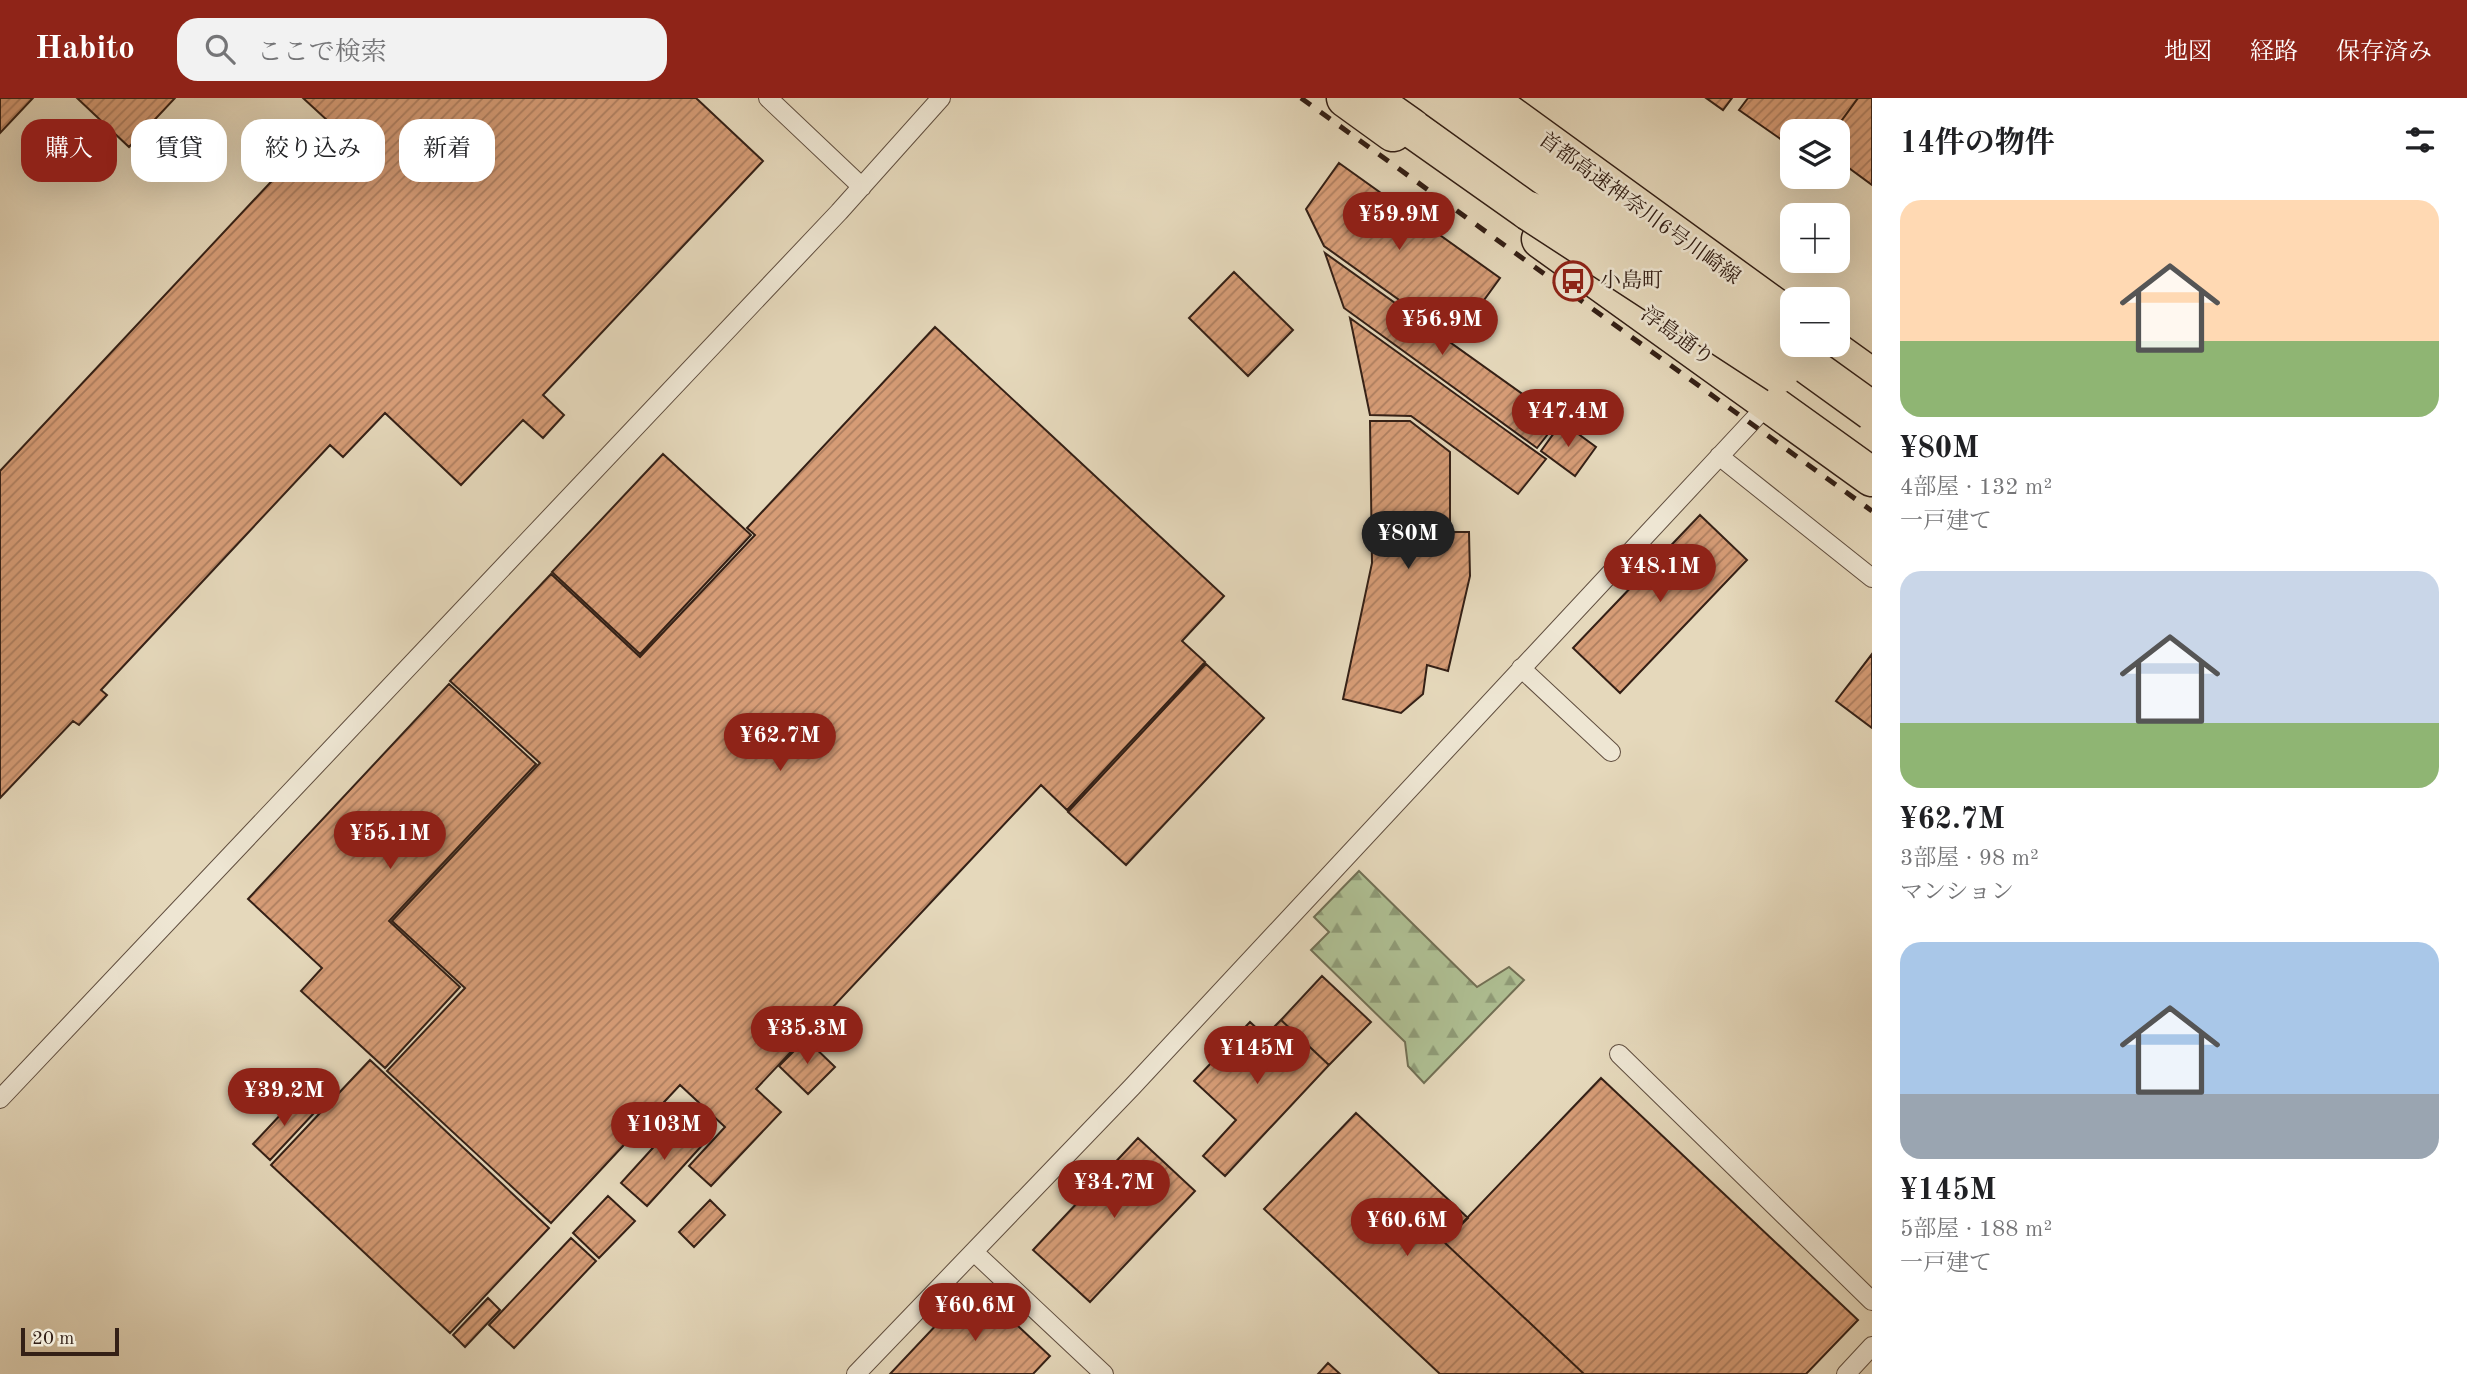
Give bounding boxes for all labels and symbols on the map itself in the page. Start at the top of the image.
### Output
street label: 首都高速神奈川6号川崎線 [1534,127,1745,289]
pin: ¥59.9M [1342,192,1456,252]
bus stop icon: 小島町 [1552,260,1594,302]
place label: 小島町 [1600,269,1663,292]
pin: ¥56.9M [1385,298,1499,357]
street label: 浮島通り [1637,302,1718,370]
pin: ¥47.4M [1511,390,1625,449]
pin: ¥80M [1367,512,1449,571]
pin: ¥48.1M [1603,545,1717,604]
pin: ¥62.7M [723,714,837,773]
pin: ¥55.1M [333,812,447,871]
pin: ¥35.3M [750,1006,864,1066]
pin: ¥145M [1208,1026,1306,1086]
pin: ¥39.2M [227,1068,341,1128]
pin: ¥103M [615,1102,713,1162]
pin: ¥34.7M [1057,1160,1171,1220]
pin: ¥60.6M [1350,1198,1464,1258]
pin: ¥60.6M [918,1284,1032,1343]
scale bar [21,1325,119,1357]

